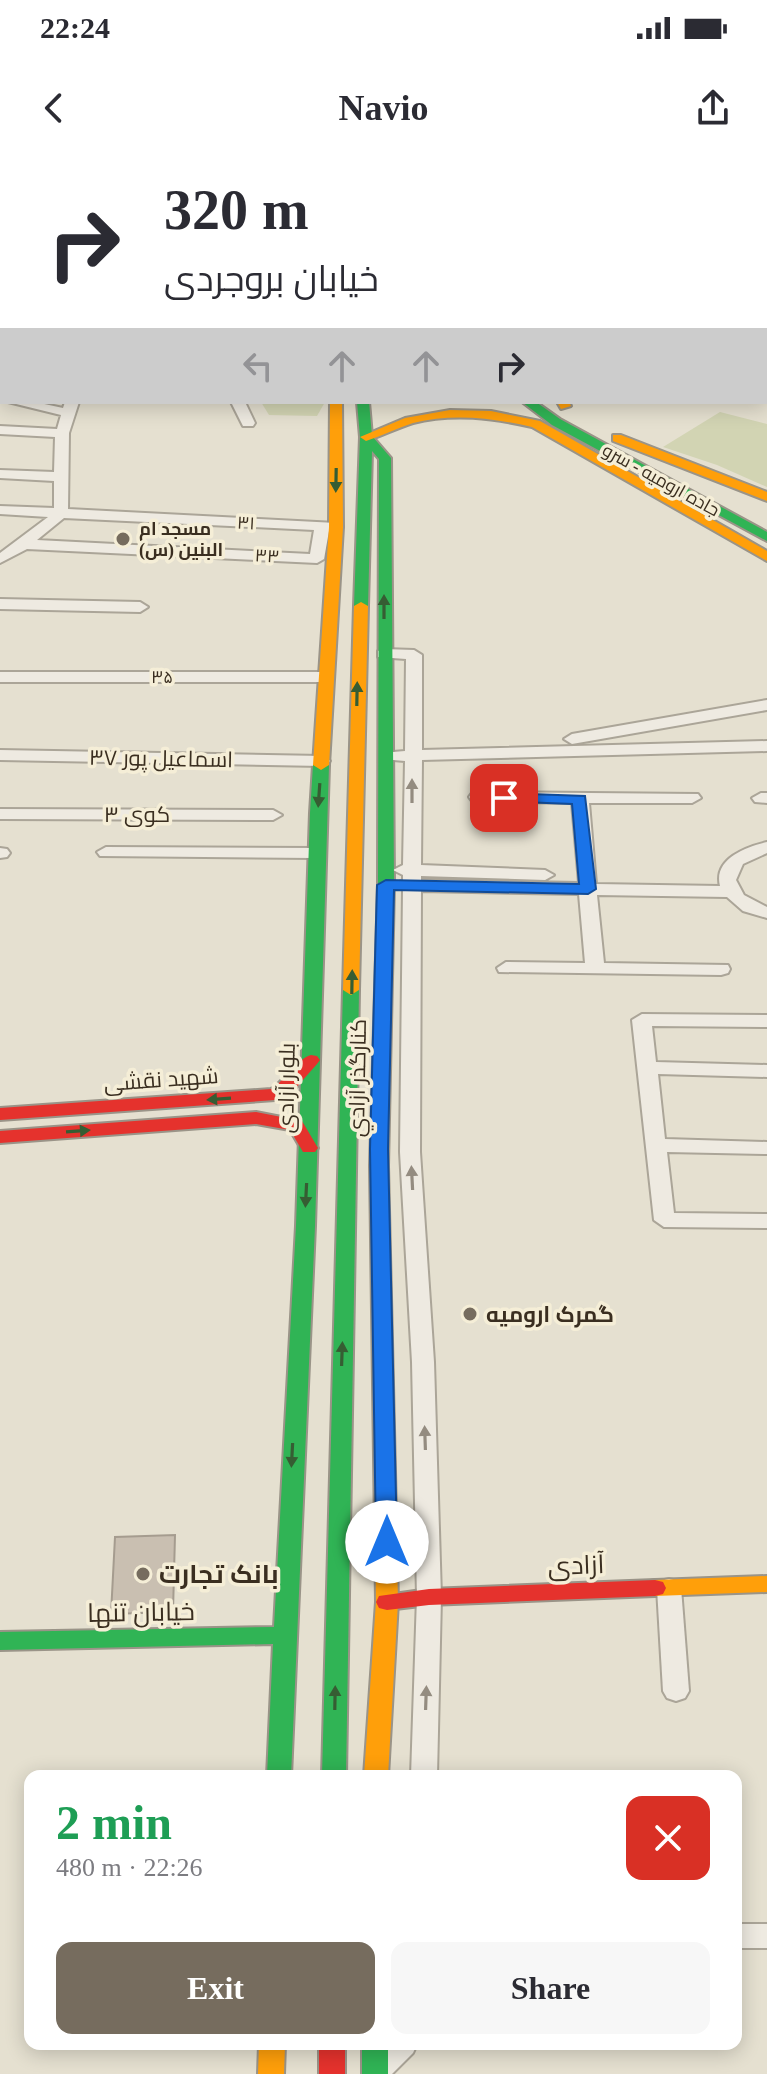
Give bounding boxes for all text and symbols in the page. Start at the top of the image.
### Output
text: 22:24 [40,11,110,44]
icon: back [32,86,76,130]
icon: share [691,86,735,130]
text: Navio [339,88,429,128]
text: 320 m [164,179,309,241]
icon: right [32,192,136,296]
text: خیابان بروجردی [164,259,379,299]
icon: left [236,344,280,388]
icon: ahead [320,344,364,388]
icon: ahead [404,344,448,388]
icon: right [488,344,532,388]
street label: جاده ارومیه - سرو [599,440,723,521]
one-way arrow [330,468,342,493]
street label: ۳۱ [237,513,255,533]
place label: مسجد ام البنین (س) [139,519,223,561]
marker: مسجد ام البنین (س) [114,530,132,548]
street label: ۳۳ [254,545,280,567]
one-way arrow [378,594,390,619]
street label: ۳۵ [151,667,173,687]
one-way arrow [351,681,363,706]
street label: اسماعیل پور ۳۷ [89,745,233,774]
pin [470,764,538,832]
icon: arrive [482,776,526,820]
one-way arrow [406,778,418,803]
one-way arrow [312,783,325,808]
street label: کوی ۳ [104,802,170,827]
one-way arrow [346,969,358,994]
street label: کنارگذر آزادي [344,1019,375,1137]
street label: بلوار آزادی [273,1043,300,1133]
street label: شهید نقشی [103,1063,219,1097]
one-way arrow [206,1093,231,1106]
one-way arrow [66,1124,91,1137]
one-way arrow [405,1165,418,1190]
one-way arrow [299,1183,312,1208]
place label: گمرک ارومیه [486,1302,614,1328]
marker: گمرک ارومیه [461,1305,479,1323]
one-way arrow [335,1341,348,1366]
one-way arrow [418,1425,431,1450]
one-way arrow [285,1443,298,1468]
position arrow [345,1500,429,1584]
street label: آزادی [547,1550,605,1581]
place label: بانک تجارت [159,1560,279,1589]
marker: بانک تجارت [134,1565,152,1583]
street label: خیابان تنها [87,1597,195,1629]
one-way arrow [329,1685,341,1710]
one-way arrow [420,1685,432,1710]
text: 2 min [56,1796,172,1849]
button: close [626,1796,710,1880]
text: 480 m · 22:26 [56,1853,203,1882]
button: Exit [56,1942,375,2034]
button: Share [391,1942,710,2034]

